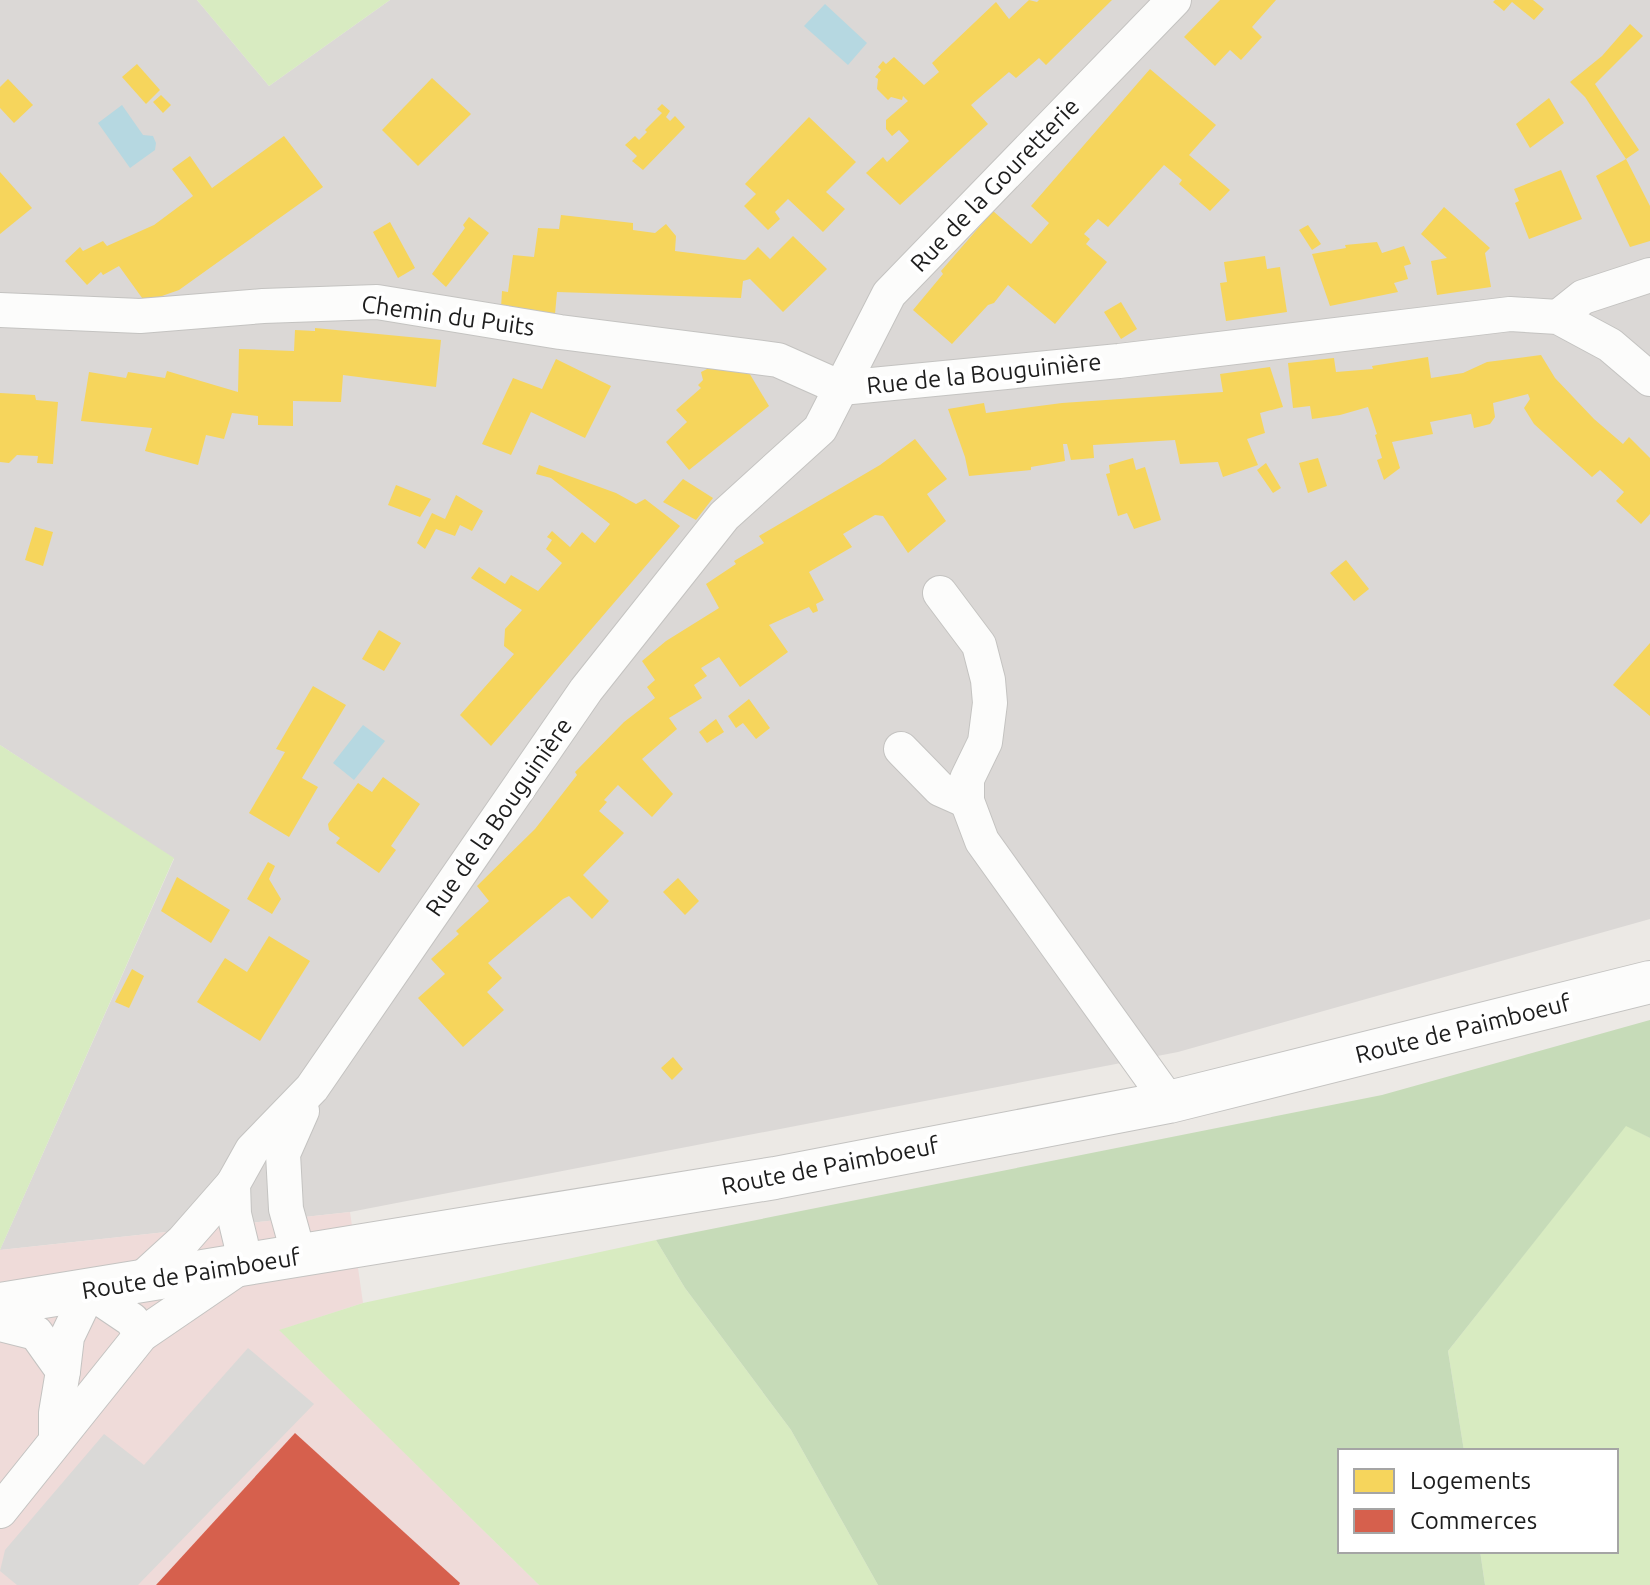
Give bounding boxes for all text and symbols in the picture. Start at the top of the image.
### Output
street label: Rue de la Gouretterie [905,92,1084,277]
street label: Chemin du Puits [360,290,536,341]
street label: Rue de la Bouguinière [865,348,1103,399]
street label: Rue de la Bouguinière [420,712,577,921]
street label: Route de Paimboeuf [1353,989,1574,1068]
street label: Route de Paimboeuf [719,1131,942,1200]
street label: Route de Paimboeuf [80,1243,303,1304]
legend [1338,1449,1618,1553]
text: Logements [1410,1467,1531,1494]
text: Commerces [1410,1507,1537,1534]

